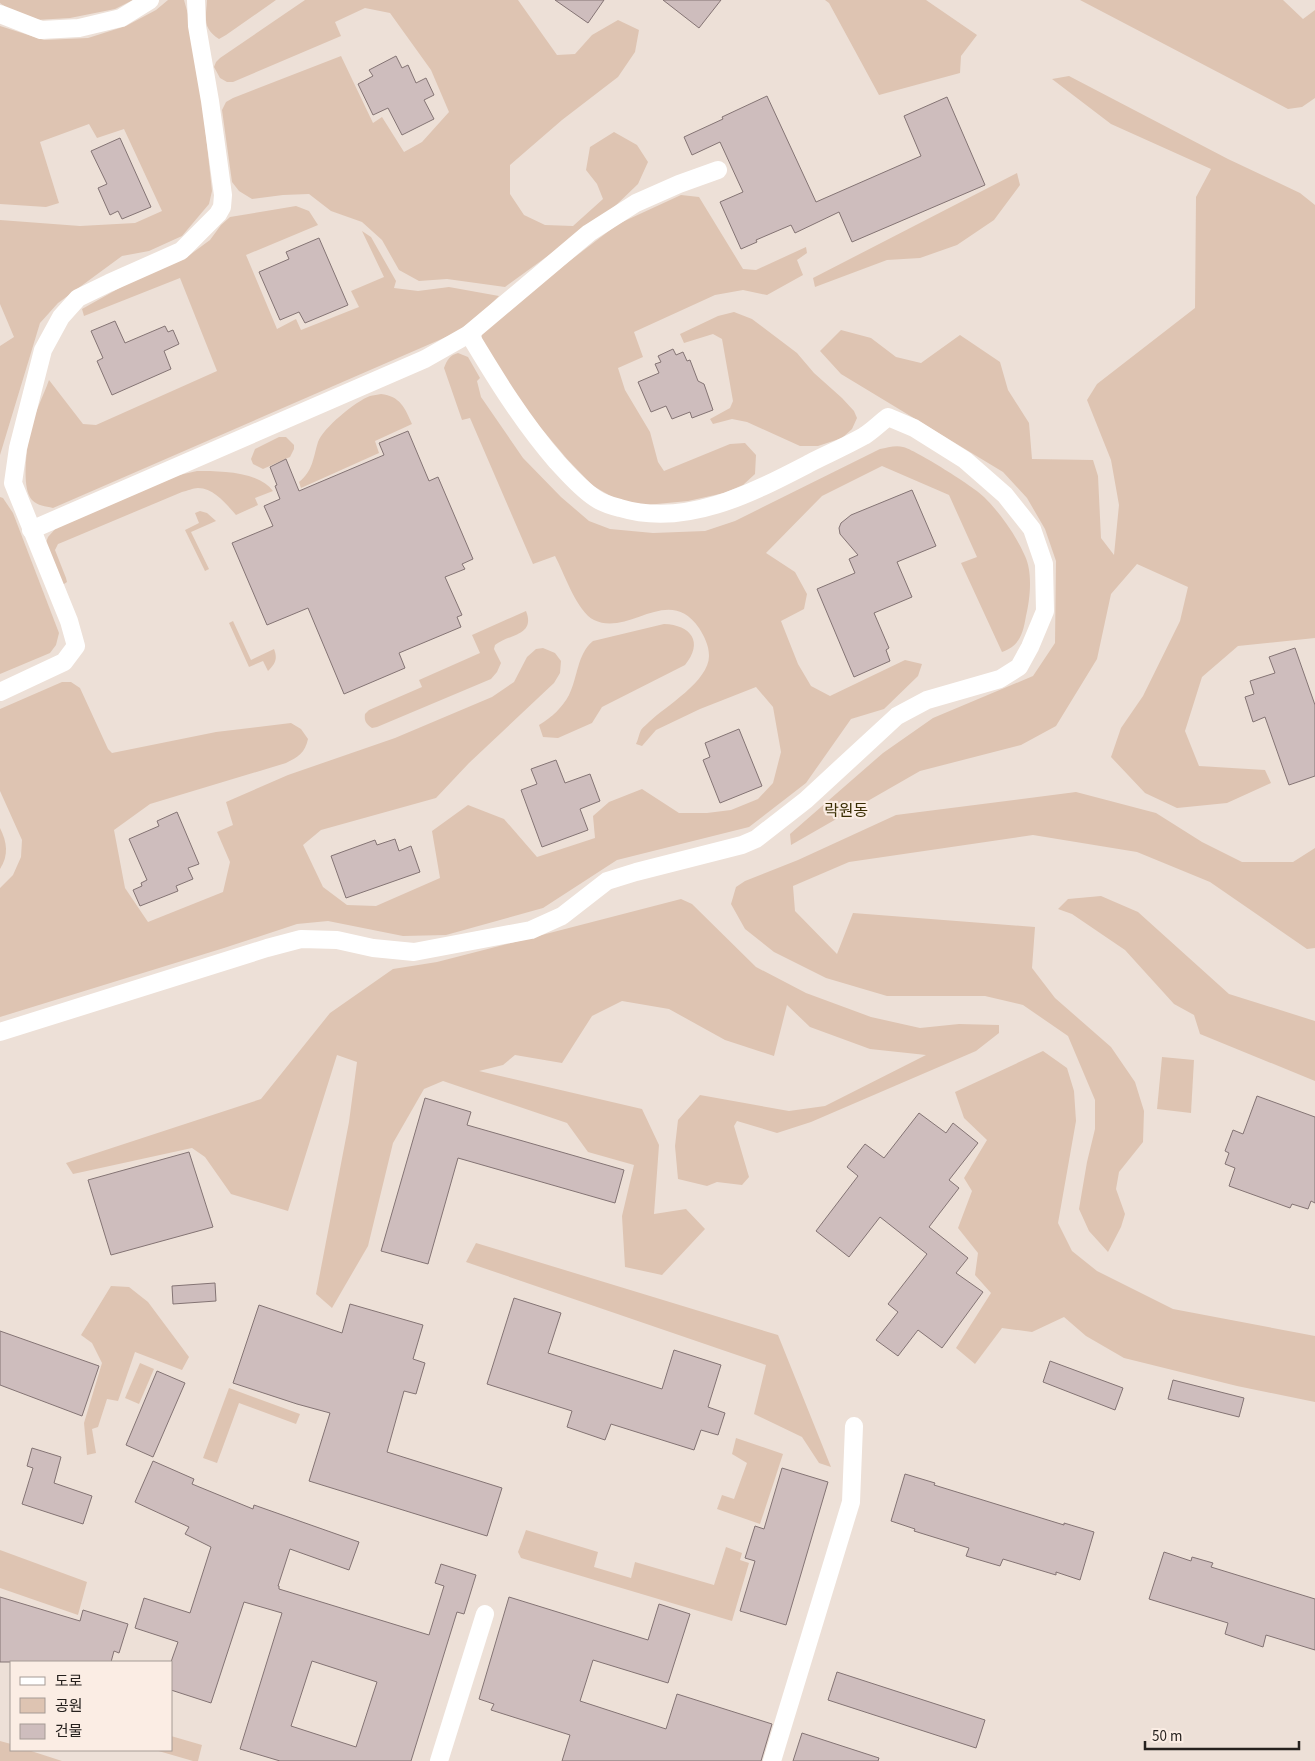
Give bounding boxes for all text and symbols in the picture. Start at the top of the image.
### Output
district label: 락원동 [824,800,868,822]
legend [10,1661,172,1751]
text: 도로 [55,1671,83,1692]
text: 공원 [55,1696,83,1717]
scale bar [1145,1718,1299,1750]
text: 건물 [55,1721,83,1742]
text: 50 m [1152,1726,1182,1747]

